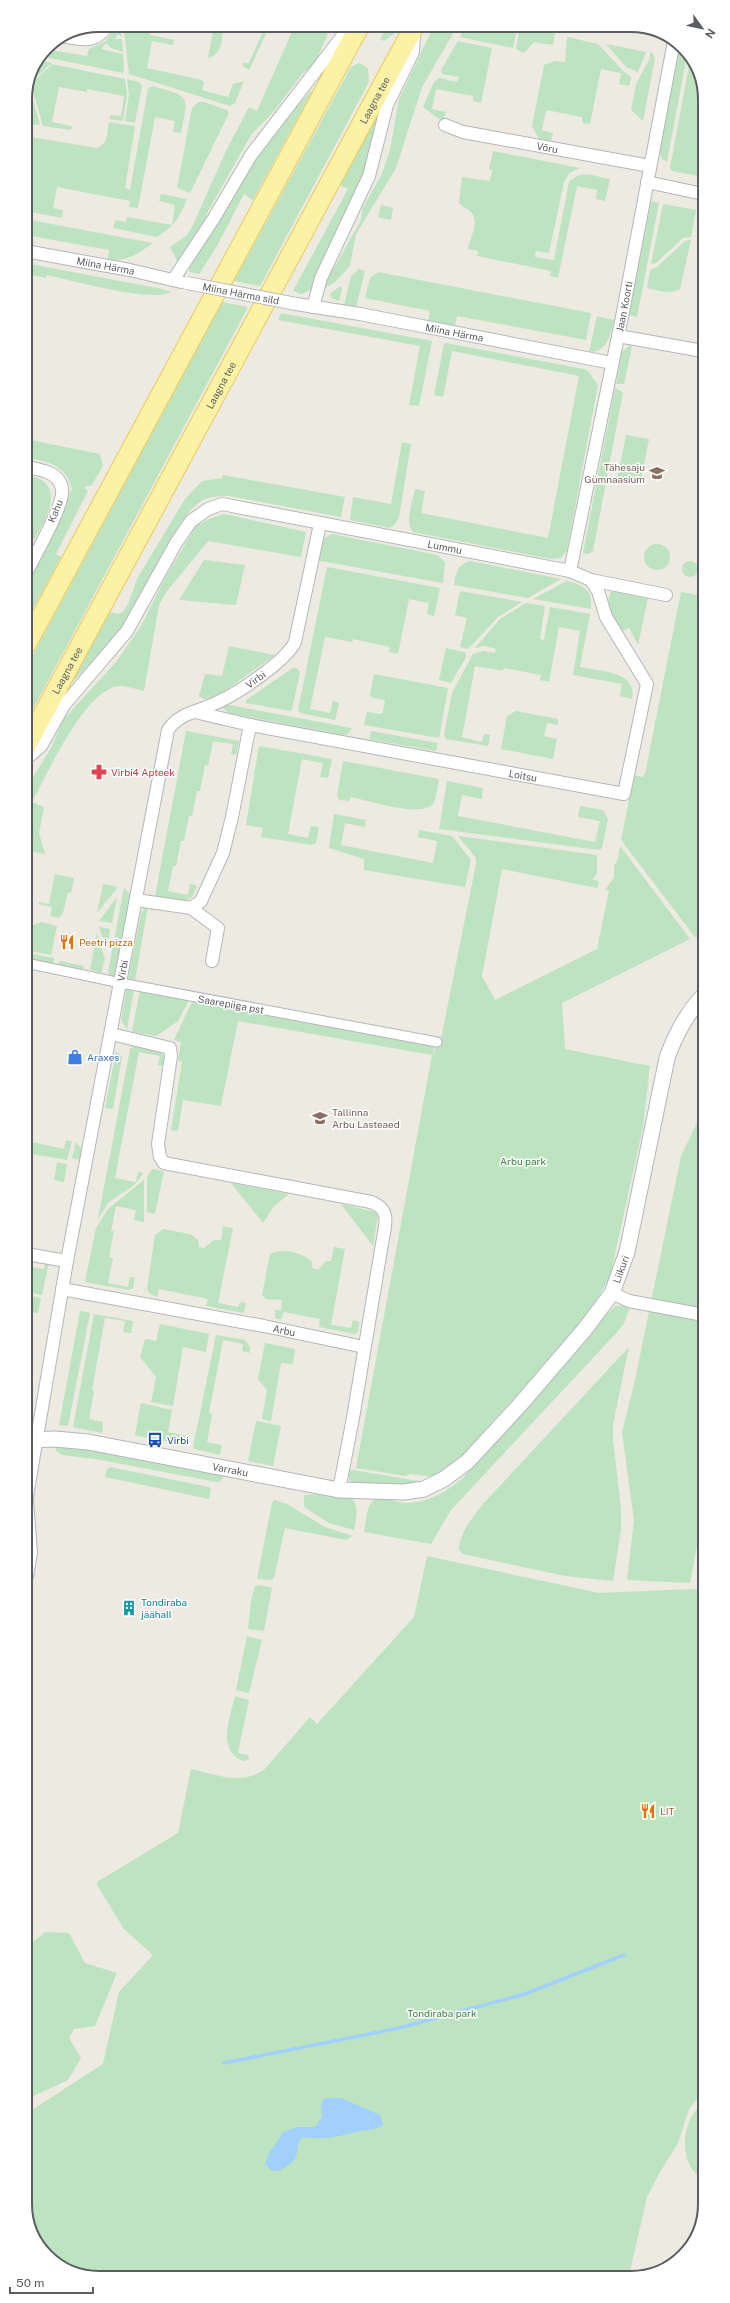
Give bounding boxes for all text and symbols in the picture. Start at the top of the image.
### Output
north arrow [682,8,722,48]
text: N [703,27,718,40]
street label: Laagna tee [357,74,392,126]
street label: Võru [536,139,559,155]
street label: Miina Härma [76,254,136,277]
street label: Miina Härma sild [202,280,280,307]
street label: Jaan Koorti [613,280,635,333]
street label: Miina Härma [424,321,485,344]
street label: Laagna tee [203,359,238,411]
place label: Tähesaju Gümnaasium [584,461,645,485]
school or university icon: Tähesaju Gümnaasium [648,464,666,482]
street label: Kahu [45,498,65,524]
street label: Lummu [427,538,463,556]
street label: Laagna tee [49,644,85,696]
street label: Virbi [243,668,268,691]
pharmacy icon: Virbi4 Apteek [90,763,108,781]
place label: Virbi4 Apteek [111,766,175,778]
street label: Loitsu [508,767,538,784]
restaurant icon: Peetri pizza [58,933,76,951]
place label: Peetri pizza [79,936,133,948]
street label: Virbi [114,959,130,982]
street label: Saarepiiga pst [197,992,265,1016]
shop icon: Araxes [66,1048,84,1066]
place label: Araxes [87,1051,119,1063]
place label: Tallinna Arbu Lasteaed [332,1106,400,1130]
school or university icon: Tallinna Arbu Lasteaed [311,1109,329,1127]
park label: Arbu park [500,1155,546,1167]
street label: Liikuri [610,1254,631,1285]
street label: Arbu [272,1322,297,1338]
bus stop icon: Virbi [146,1431,164,1449]
place label: Virbi [167,1434,189,1446]
street label: Varraku [211,1460,249,1479]
place label: Tondiraba jäähall [140,1596,187,1620]
building icon: Tondiraba jäähall [120,1599,138,1617]
restaurant icon: LIT [639,1802,657,1820]
place label: LIT [660,1805,675,1817]
park label: Tondiraba park [407,2007,477,2019]
scale bar [10,2269,93,2295]
text: 50 m [16,2276,44,2290]

